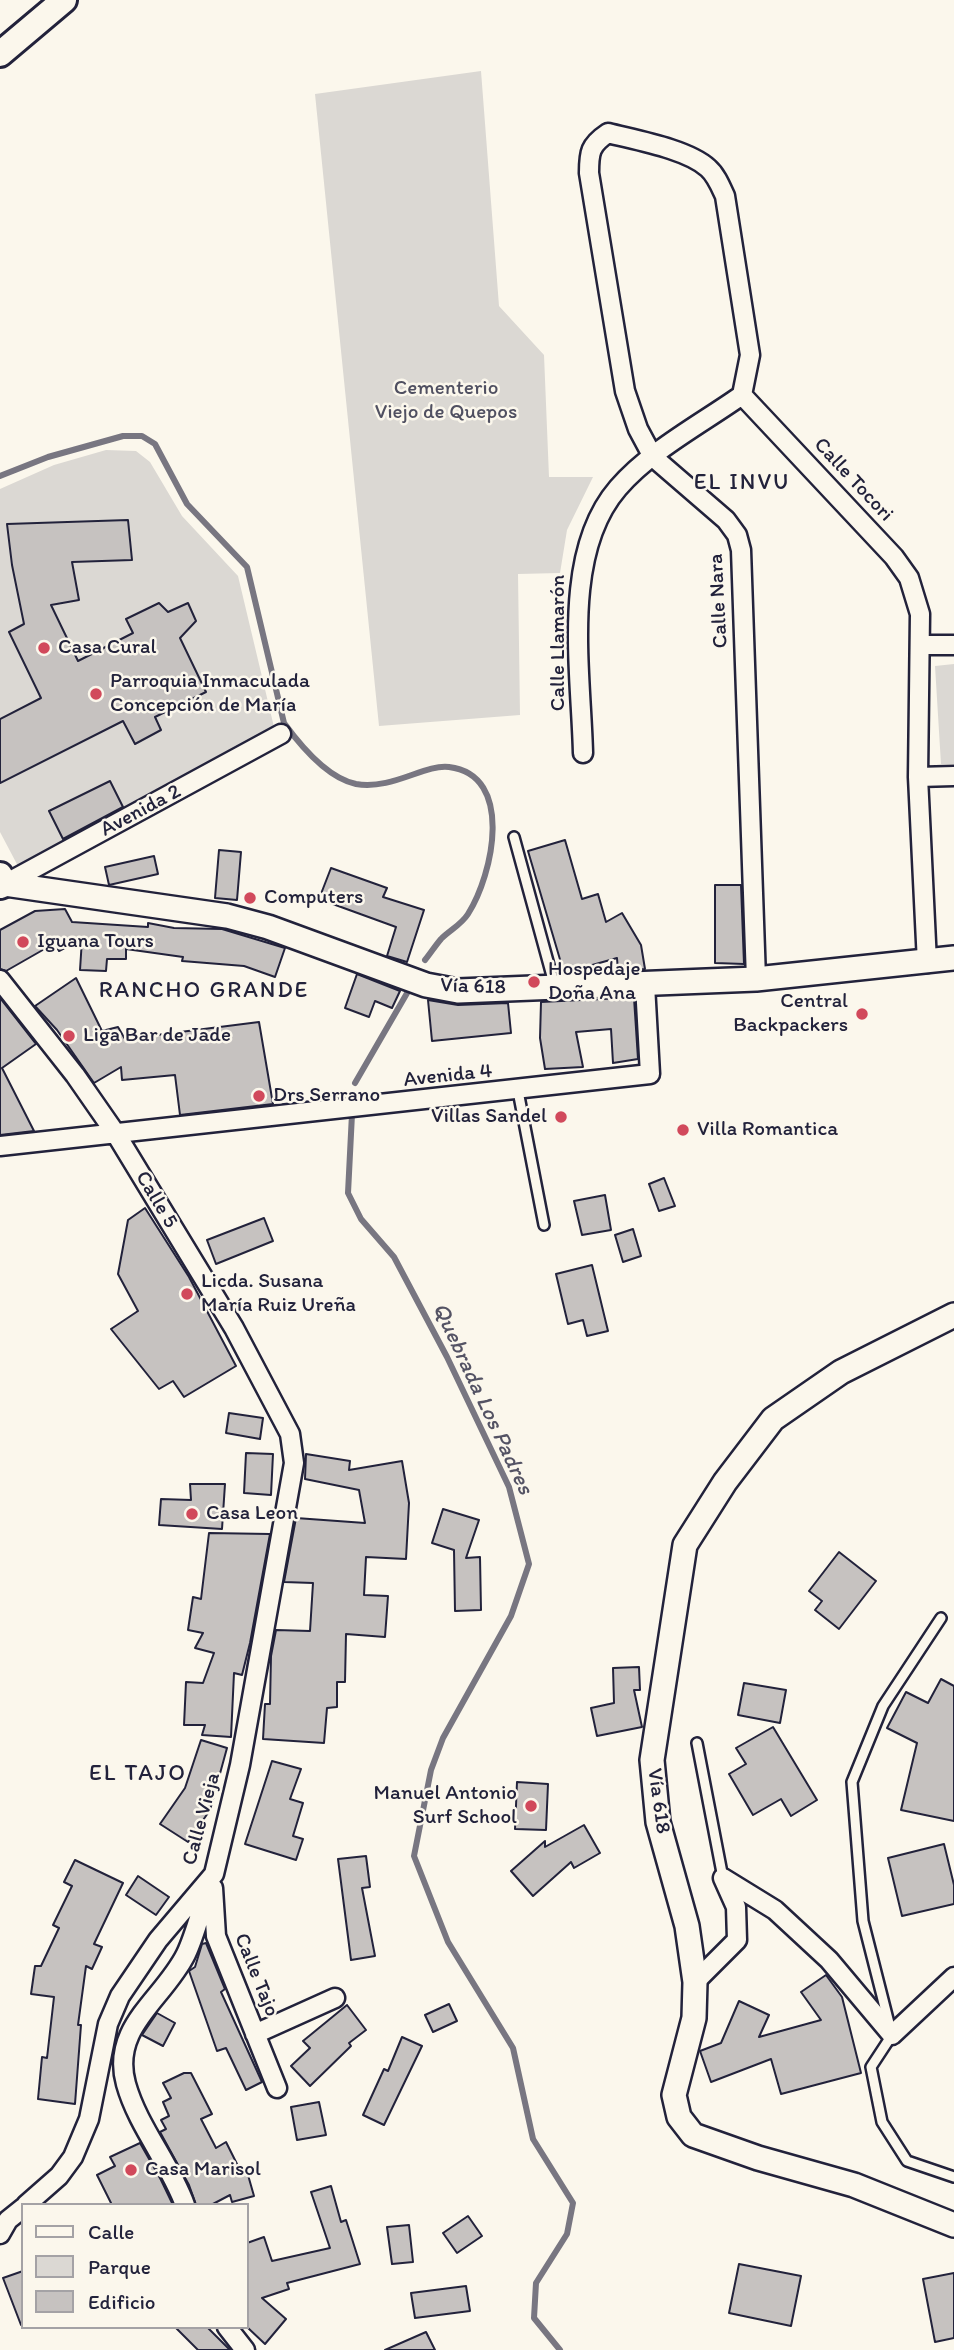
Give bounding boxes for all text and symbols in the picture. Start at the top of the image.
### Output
park label: Cementerio Viejo de Quepos [375,376,517,426]
street label: Calle Tocori [808,433,898,527]
district label: EL INVU [695,469,789,497]
street label: Calle Nara [704,553,734,649]
street label: Calle Llamarón [546,575,572,711]
place label: Casa Cural [58,635,156,661]
marker: Casa Cural [36,640,52,656]
place label: Parroquia Inmaculada Concepción de María [110,669,310,719]
marker: Parroquia Inmaculada Concepción de María [88,686,104,702]
street label: Avenida 2 [96,779,186,843]
place label: Computers [264,885,363,911]
marker: Computers [242,890,258,906]
place label: Iguana Tours [37,929,154,955]
marker: Iguana Tours [15,934,31,950]
place label: Hospedaje Doña Ana [548,957,640,1007]
street label: Vía 618 [440,973,506,1001]
marker: Hospedaje Doña Ana [526,974,542,990]
district label: RANCHO GRANDE [100,977,308,1005]
place label: Central Backpackers [733,989,848,1039]
marker: Central Backpackers [854,1006,870,1022]
place label: Liga Bar de Jade [83,1023,231,1049]
marker: Liga Bar de Jade [61,1028,77,1044]
street label: Avenida 4 [402,1059,494,1093]
place label: Drs Serrano [273,1083,380,1109]
marker: Drs Serrano [251,1088,267,1104]
place label: Villas Sandel [431,1104,547,1130]
marker: Villas Sandel [553,1109,569,1125]
place label: Villa Romantica [697,1117,838,1143]
marker: Villa Romantica [675,1122,691,1138]
street label: Calle 5 [129,1167,183,1233]
place label: Licda. Susana María Ruiz Ureña [201,1269,356,1319]
marker: Licda. Susana María Ruiz Ureña [179,1286,195,1302]
water label: Quebrada Los Padres [425,1299,539,1499]
place label: Casa Leon [206,1501,298,1527]
marker: Casa Leon [184,1506,200,1522]
district label: EL TAJO [90,1760,186,1788]
street label: Vía 618 [641,1767,675,1835]
street label: Calle Vieja [178,1770,226,1868]
place label: Manuel Antonio Surf School [374,1781,517,1831]
marker: Manuel Antonio Surf School [523,1798,539,1814]
street label: Calle Tajo [228,1930,284,2020]
place label: Casa Marisol [145,2157,261,2183]
marker: Casa Marisol [123,2162,139,2178]
legend [21,2203,248,2329]
text: Calle [88,2219,134,2244]
text: Parque [88,2254,151,2279]
text: Edificio [88,2289,156,2314]

